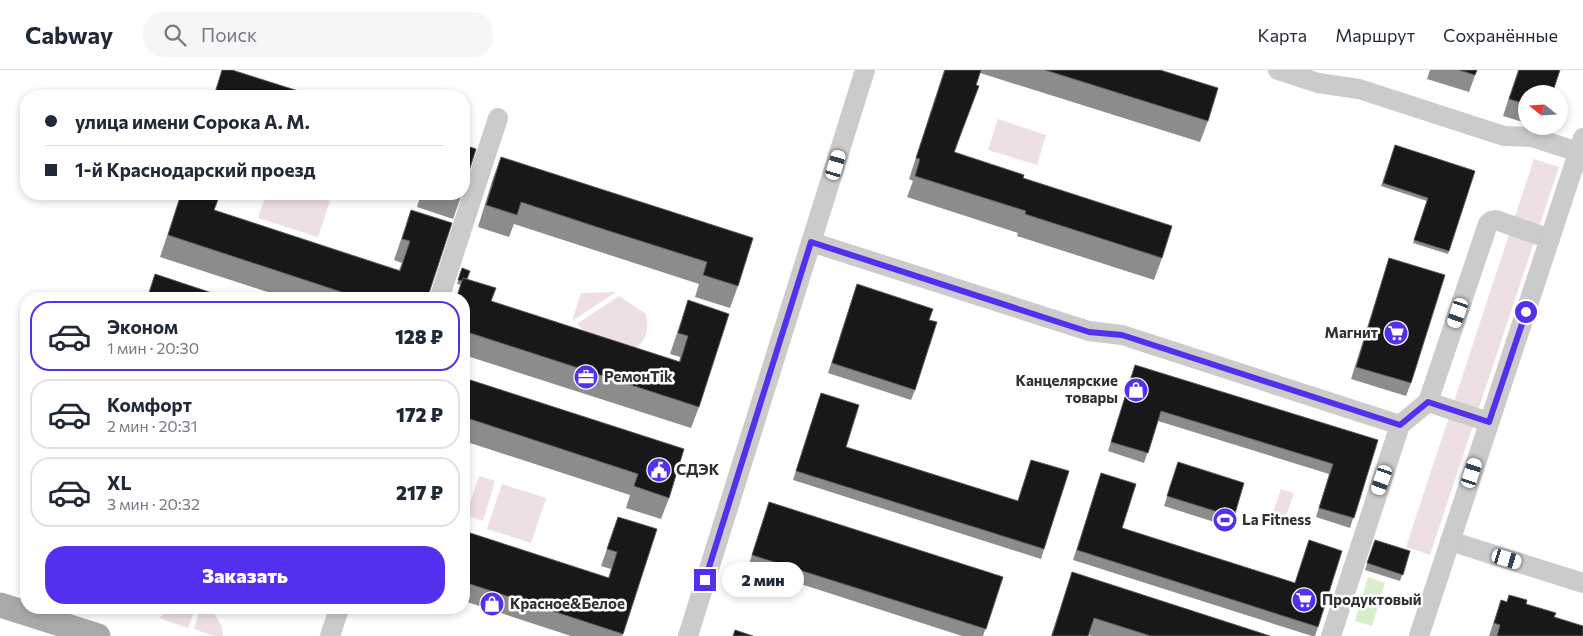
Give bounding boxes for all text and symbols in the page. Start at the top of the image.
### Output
search box [143,12,493,57]
text: Cabway [25,20,113,49]
icon: search [161,21,189,49]
text: Поиск [201,23,257,46]
text: Карта [1258,24,1307,46]
text: Маршрут [1335,24,1415,46]
text: Сохранённые [1443,24,1558,46]
north arrow [1518,85,1568,135]
map controls [1518,85,1568,135]
text: улица имени Сорока А. М. [75,110,310,133]
car [824,148,847,182]
text: 1-й Краснодарский проезд [75,158,315,181]
car [1446,296,1469,330]
route start [1515,301,1537,323]
icon: car [47,314,92,359]
text: Эконом [107,315,178,338]
supermarket icon: Магнит [1383,320,1409,346]
place label: Магнит [1325,323,1378,341]
text: 128 ₽ [395,325,443,348]
text: 1 мин · 20:30 [107,338,199,357]
office icon: РемонTik [573,364,599,390]
place label: РемонTik [604,367,673,385]
place label: Канцелярские товары [1016,371,1118,406]
shop icon: Канцелярские товары [1123,377,1149,403]
icon: car [47,392,92,437]
text: Комфорт [107,393,192,416]
text: 172 ₽ [396,403,443,426]
text: 2 мин · 20:31 [107,416,198,435]
car [1460,456,1483,490]
public building icon: СДЭК [646,457,672,483]
place label: СДЭК [676,460,720,478]
car [1370,463,1393,497]
icon: car [47,470,92,515]
text: XL [107,471,132,494]
text: 217 ₽ [396,481,443,504]
text: 3 мин · 20:32 [107,494,200,513]
sports icon: La Fitness [1212,507,1238,533]
place label: La Fitness [1242,510,1311,528]
button: Заказать [45,546,445,604]
car [1490,547,1523,571]
callout: 2 мин [722,562,805,598]
route end [694,569,716,591]
text: 2 мин [741,570,785,589]
supermarket icon: Продуктовый [1291,587,1317,613]
place label: Продуктовый [1322,590,1422,608]
shop icon: Красное&Белое [479,591,505,617]
place label: Красное&Белое [510,594,625,612]

